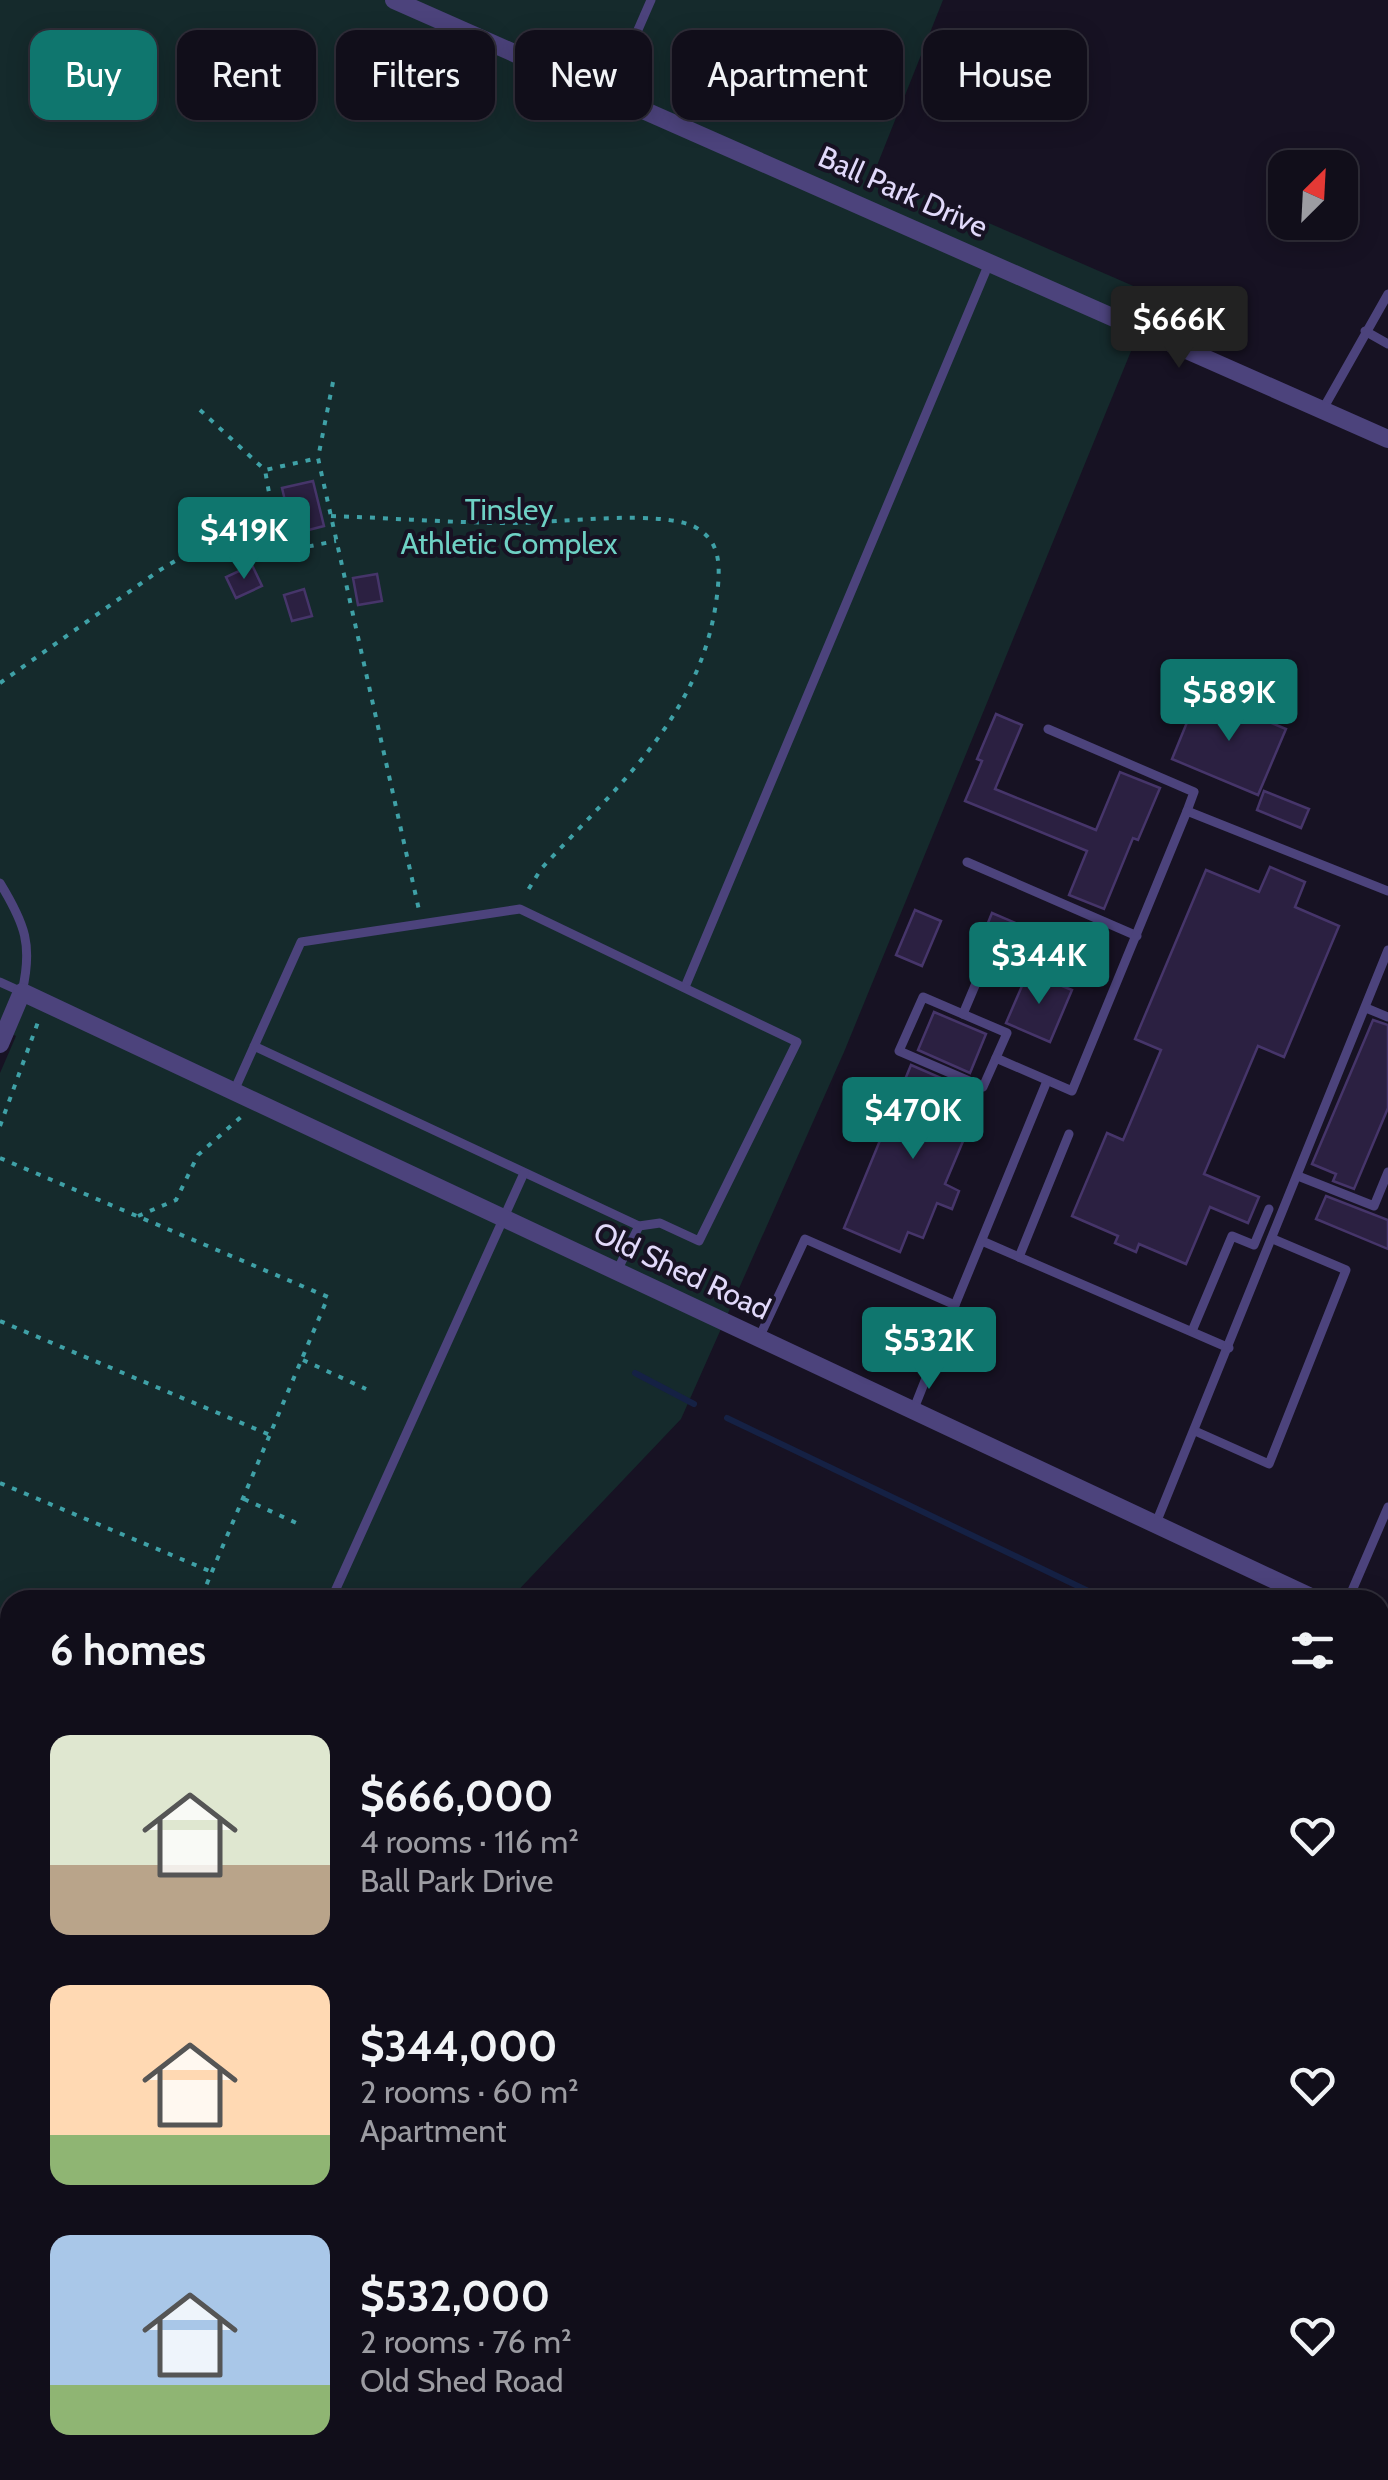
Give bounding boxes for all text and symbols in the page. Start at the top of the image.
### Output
chip: Buy [30,30,157,120]
chip: Rent [177,30,316,120]
chip: Filters [336,30,495,120]
chip: New [515,30,652,120]
chip: Apartment [672,30,903,120]
chip: House [923,30,1087,120]
street label: Ball Park Drive [813,138,994,245]
north arrow [1268,150,1358,240]
map controls [1268,150,1358,240]
pin: $666K [1109,286,1249,371]
text: $666K [1133,299,1225,338]
park label: Tinsley Athletic Complex [400,491,618,562]
pin: $419K [174,497,314,582]
text: $419K [200,510,288,549]
pin: $589K [1159,659,1299,744]
text: $589K [1182,672,1276,711]
pin: $344K [969,922,1109,1007]
text: $344K [991,935,1087,974]
pin: $470K [843,1077,983,1162]
text: $470K [864,1090,962,1129]
street label: Old Shed Road [588,1213,776,1328]
pin: $532K [859,1307,999,1392]
text: $532K [884,1320,974,1359]
icon: filters [1285,1623,1340,1678]
text: 6 homes [50,1624,206,1676]
text: $666,000 [360,1770,554,1822]
icon: home [130,1775,250,1895]
icon: heart [1285,1808,1340,1863]
text: 4 rooms · 116 m² [360,1822,579,1861]
text: Ball Park Drive [360,1861,553,1900]
text: $344,000 [360,2020,557,2072]
icon: home [130,2025,250,2145]
icon: heart [1285,2058,1340,2113]
text: 2 rooms · 60 m² [360,2072,579,2111]
text: Apartment [360,2111,507,2150]
text: $532,000 [360,2270,550,2322]
icon: home [130,2275,250,2395]
icon: heart [1285,2308,1340,2363]
text: 2 rooms · 76 m² [360,2322,572,2361]
text: Old Shed Road [360,2361,563,2400]

